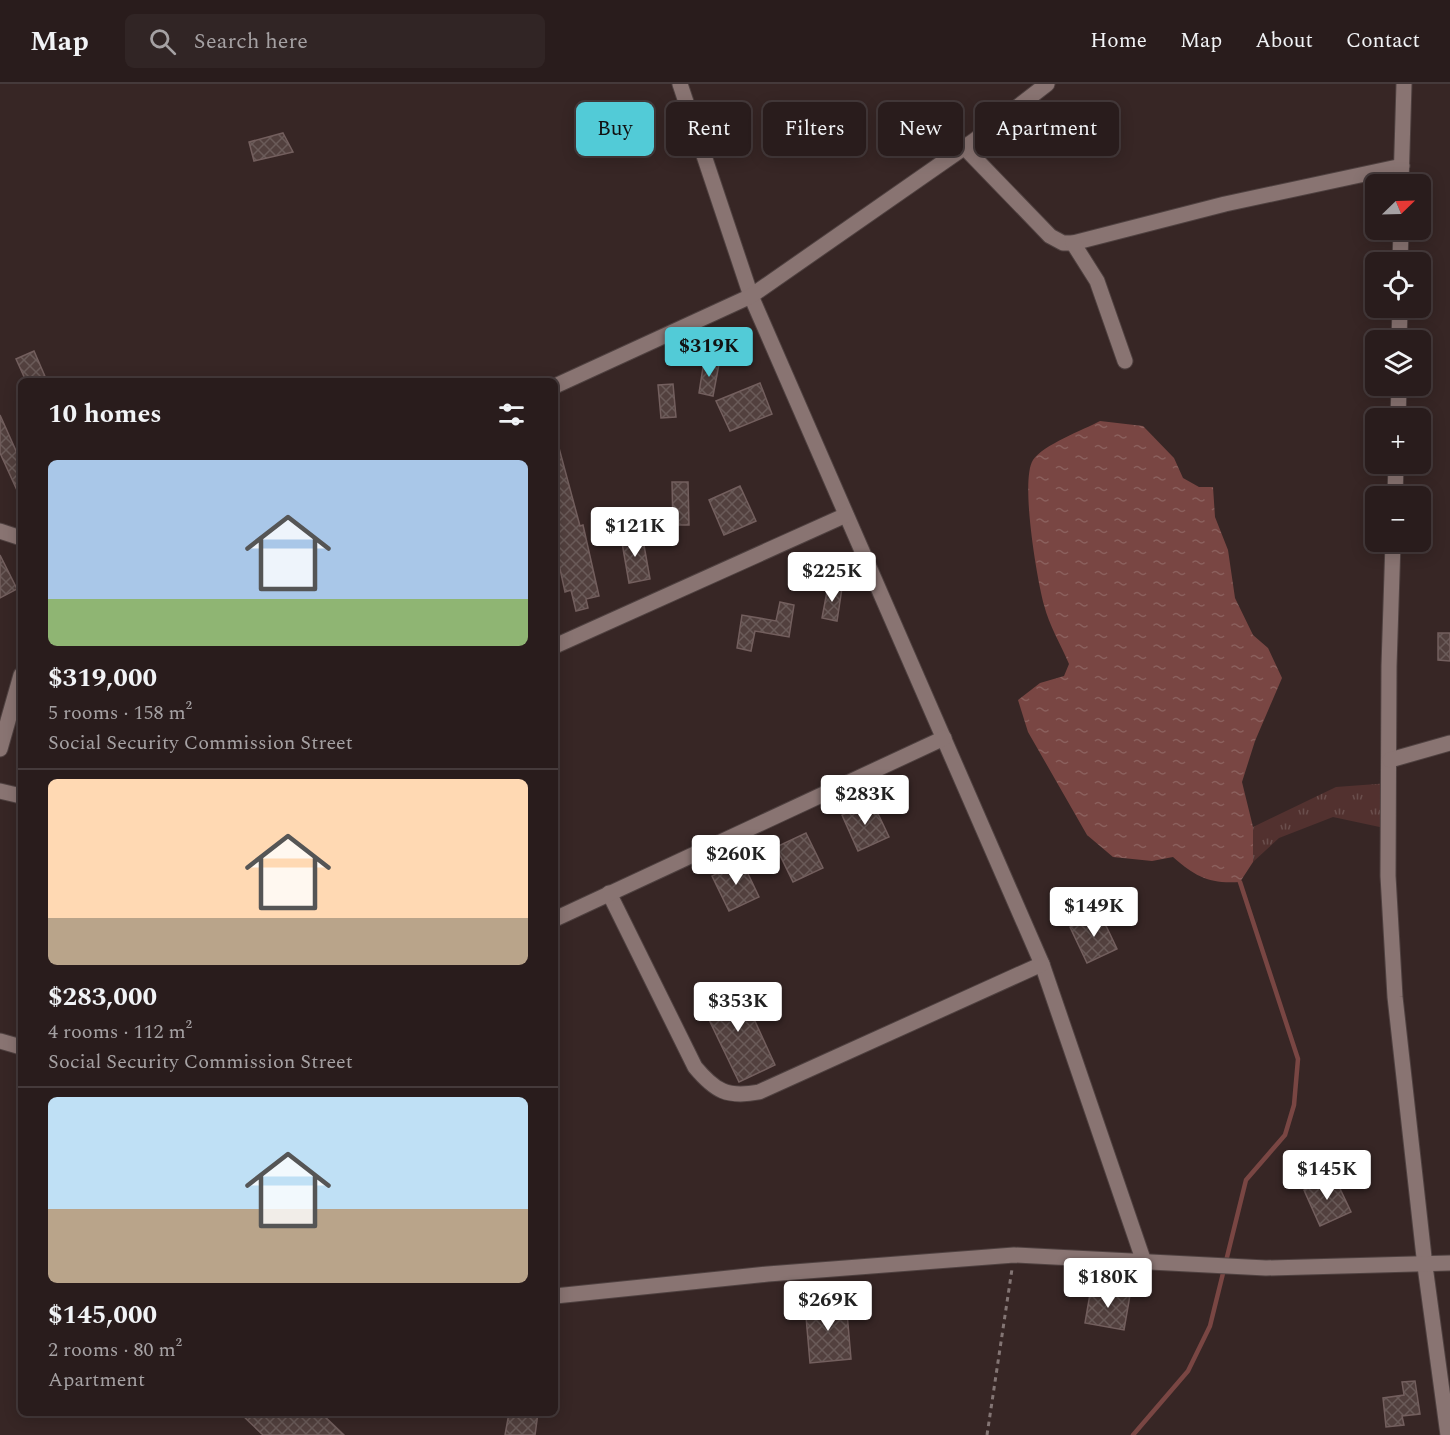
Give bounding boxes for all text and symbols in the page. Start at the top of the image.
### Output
search box [125,14,545,68]
text: Map [30,20,89,63]
icon: search [146,25,179,58]
text: Search here [194,25,308,58]
text: Home [1090,25,1147,57]
text: Map [1180,25,1222,57]
text: About [1255,25,1313,57]
text: Contact [1346,25,1420,57]
chip: Buy [576,102,654,156]
chip: Rent [666,102,751,156]
chip: Filters [763,102,866,156]
chip: New [878,102,963,156]
chip: Apartment [975,102,1119,156]
north arrow [1365,174,1431,240]
map controls [1365,174,1431,552]
button: locate [1365,252,1431,318]
pin: $319K [667,327,751,378]
button: layers [1365,330,1431,396]
text: $319K [679,331,739,361]
text: 10 homes [48,394,162,434]
icon: filters [495,398,528,431]
button: + [1365,408,1431,474]
button: − [1365,486,1431,552]
icon: home [234,499,342,607]
pin: $121K [593,507,677,558]
text: $121K [605,511,665,541]
pin: $225K [790,552,874,603]
text: $225K [802,556,862,586]
text: $319,000 [48,658,157,698]
text: 5 rooms · 158 m² [48,698,192,728]
text: Social Security Commission Street [48,728,353,758]
pin: $283K [823,775,907,826]
text: $283K [835,779,895,809]
icon: home [234,818,342,926]
pin: $260K [694,835,778,886]
text: $260K [706,839,766,869]
pin: $149K [1052,887,1136,938]
text: $149K [1064,891,1124,921]
text: $283,000 [48,977,157,1017]
pin: $353K [696,982,780,1033]
text: $353K [708,986,768,1016]
text: 4 rooms · 112 m² [48,1017,192,1047]
text: Social Security Commission Street [48,1047,353,1077]
icon: home [234,1136,342,1244]
pin: $145K [1285,1150,1369,1201]
text: $145K [1297,1154,1357,1184]
pin: $180K [1066,1258,1150,1309]
text: $180K [1078,1262,1138,1292]
pin: $269K [786,1281,870,1332]
text: $269K [798,1285,858,1315]
text: $145,000 [48,1295,157,1335]
text: 2 rooms · 80 m² [48,1335,182,1365]
text: Apartment [48,1365,145,1395]

